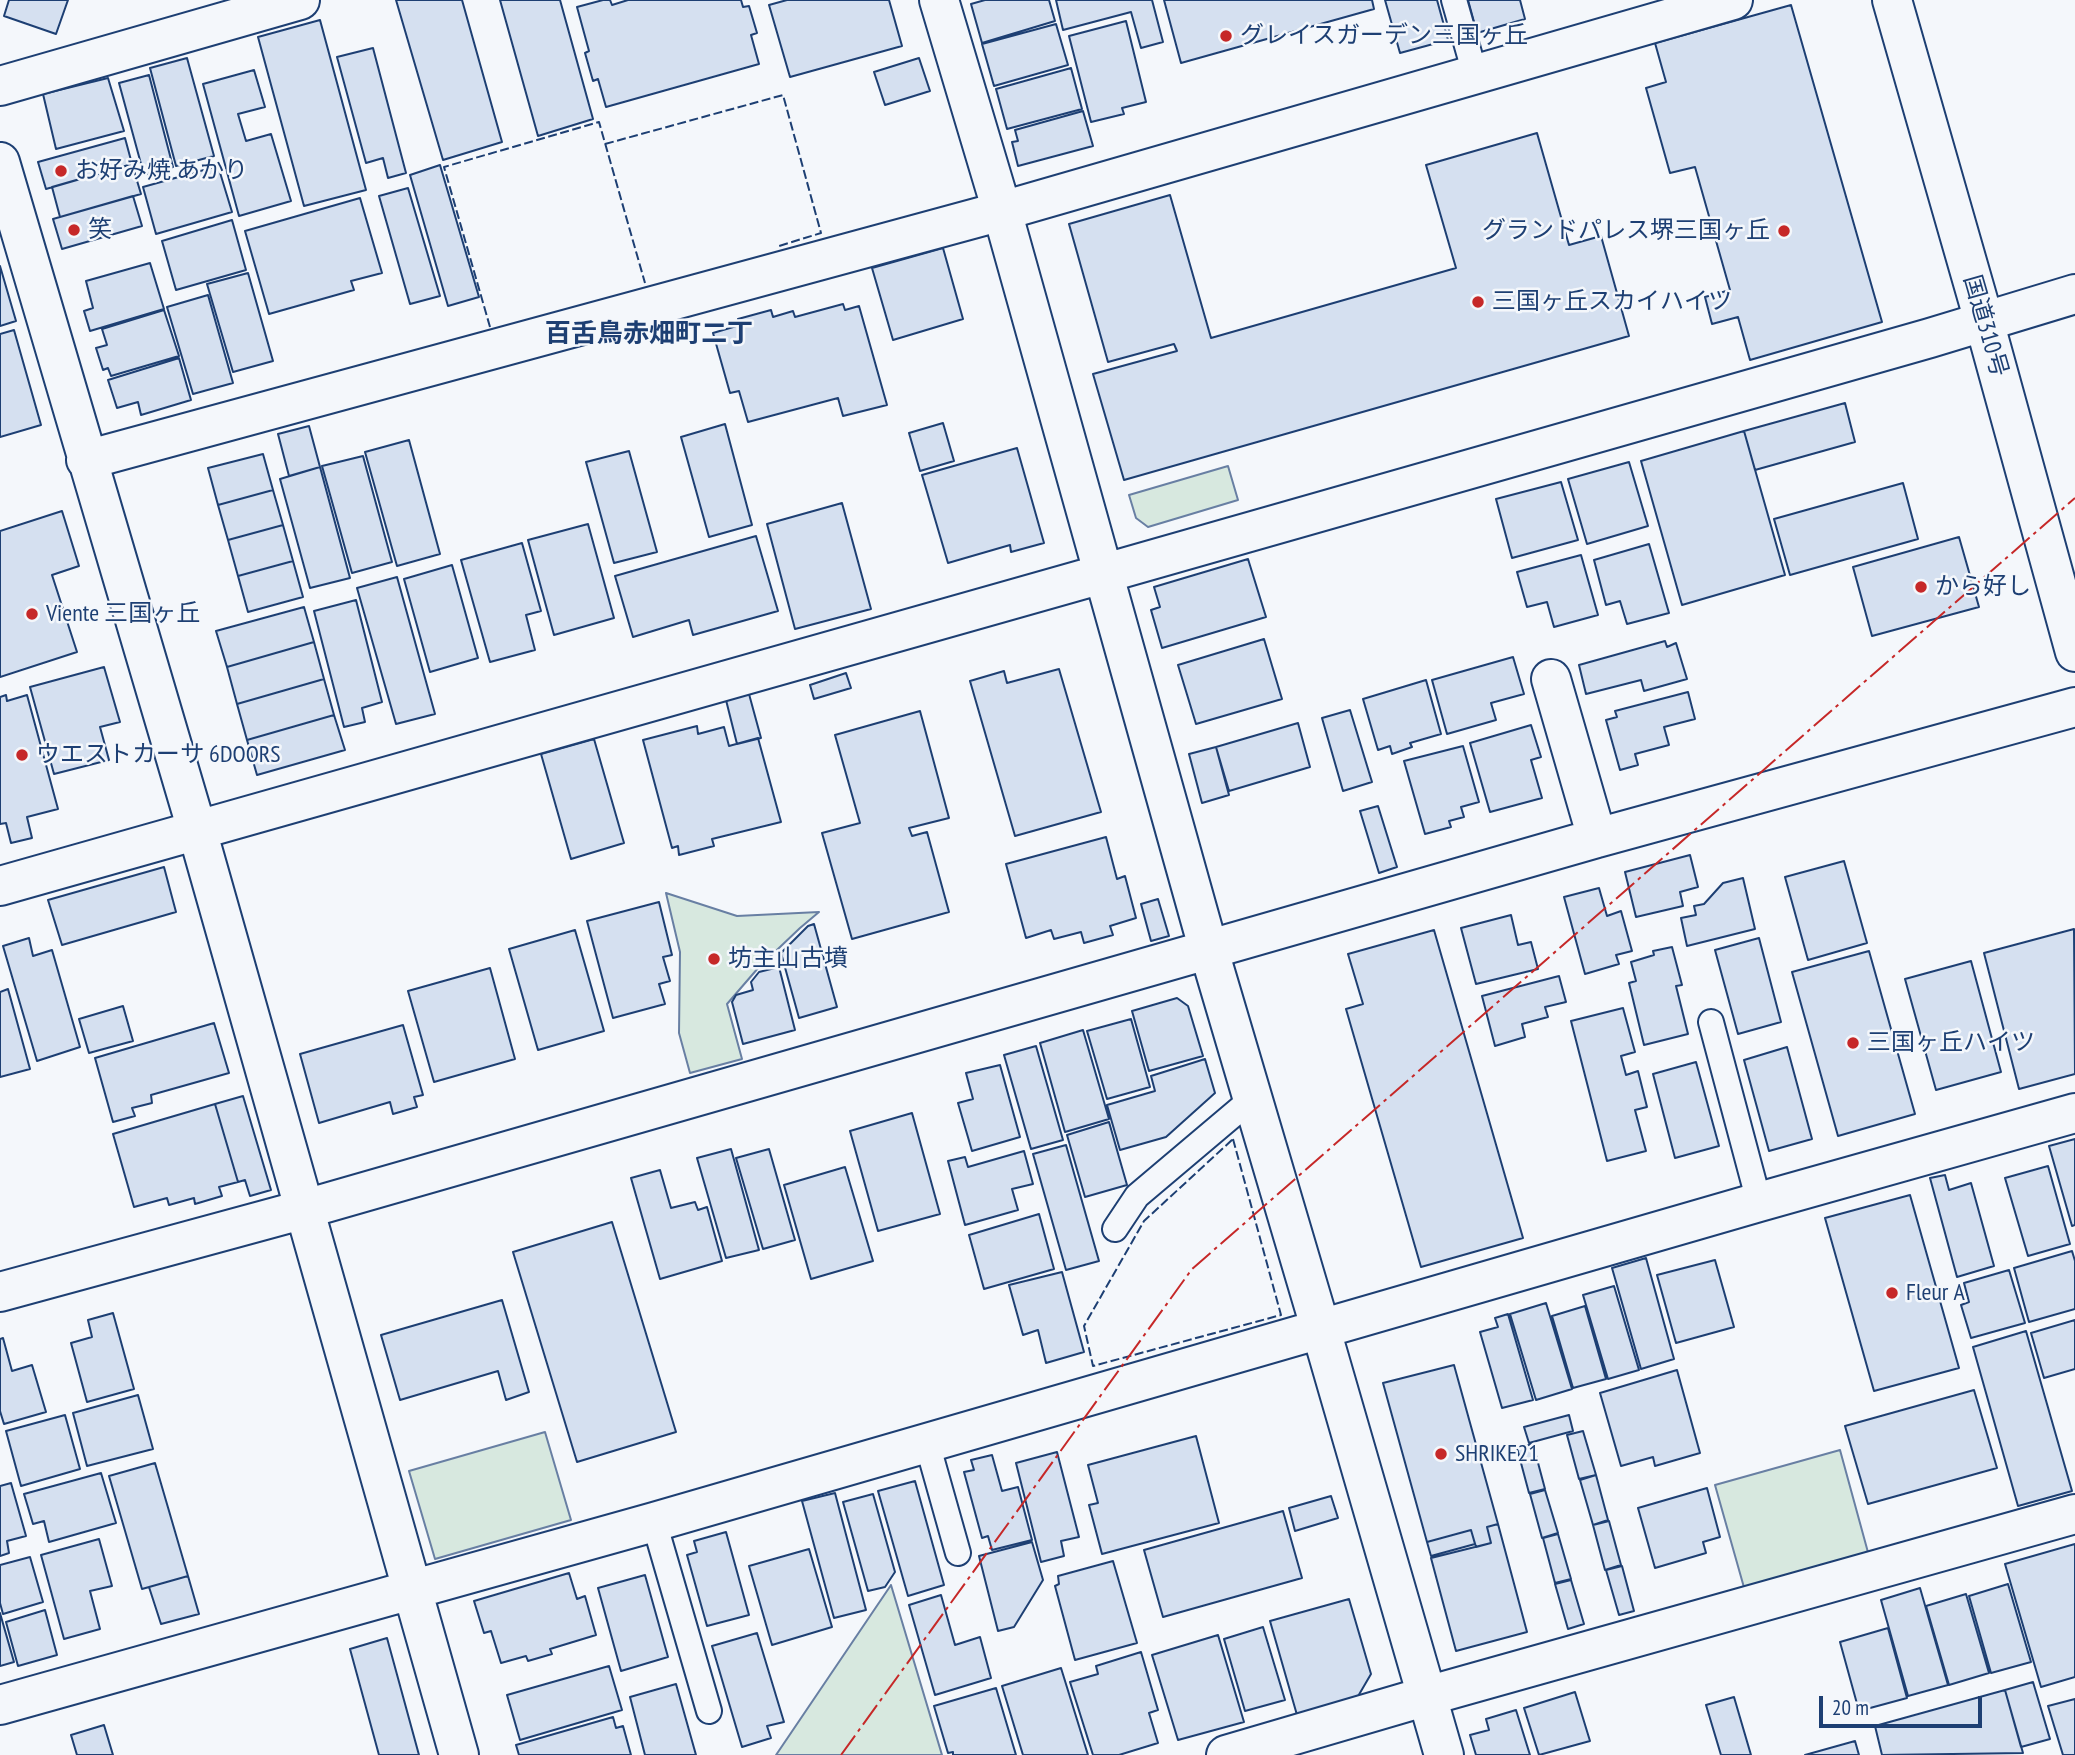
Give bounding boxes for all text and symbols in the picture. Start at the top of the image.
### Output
place label: グレイスガーデン三国ヶ丘 [1240,22,1528,50]
marker: グレイスガーデン三国ヶ丘 [1218,28,1234,44]
place label: お好み焼 あかり [75,157,248,185]
marker: お好み焼 あかり [53,163,69,179]
place label: 笑 [88,216,112,244]
place label: グランドパレス堺三国ヶ丘 [1482,217,1770,245]
marker: 笑 [66,222,82,238]
marker: グランドパレス堺三国ヶ丘 [1776,223,1792,239]
street label: 国道310号 [1957,272,2013,380]
place label: 三国ヶ丘スカイハイツ [1492,288,1732,316]
marker: 三国ヶ丘スカイハイツ [1470,294,1486,310]
district label: 百舌鳥赤畑町二丁 [545,319,753,351]
place label: から好し [1935,573,2031,601]
marker: から好し [1913,579,1929,595]
place label: Viente 三国ヶ丘 [46,600,200,628]
marker: Viente 三国ヶ丘 [24,606,40,622]
place label: ウエストカーサ 6DOORS [36,741,281,769]
marker: ウエストカーサ 6DOORS [14,747,30,763]
place label: 坊主山古墳 [728,945,848,973]
marker: 坊主山古墳 [706,951,722,967]
place label: 三国ヶ丘ハイツ [1867,1029,2035,1057]
marker: 三国ヶ丘ハイツ [1845,1035,1861,1051]
place label: Fleur A [1906,1279,1965,1307]
marker: Fleur A [1884,1285,1900,1301]
place label: SHRIKE21 [1455,1440,1539,1468]
marker: SHRIKE21 [1433,1446,1449,1462]
scale bar [1823,1682,1986,1726]
text: 20 m [1832,1694,1869,1721]

